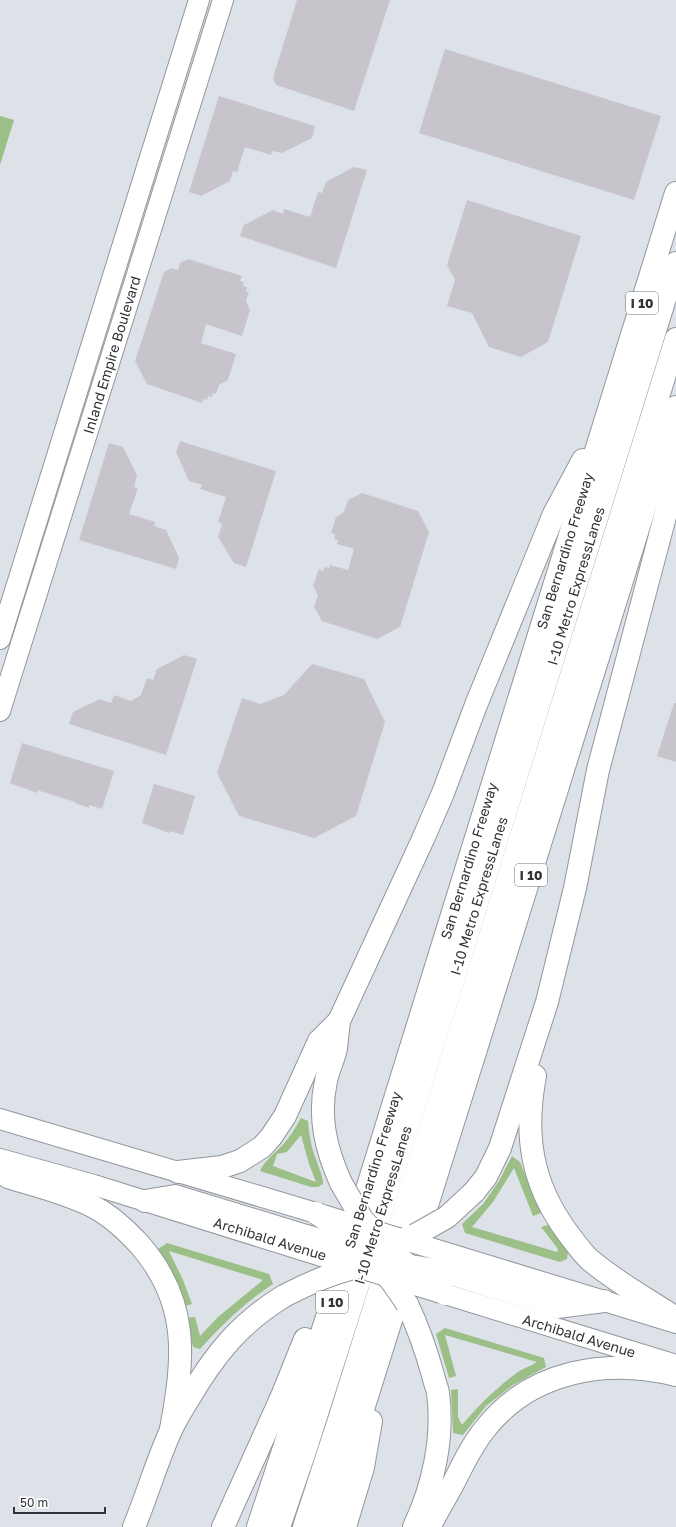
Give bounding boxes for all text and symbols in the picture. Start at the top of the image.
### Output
street label: Inland Empire Boulevard [79,274,144,436]
road number: I 10 [626,292,658,314]
street label: San Bernardino Freeway [533,470,597,631]
street label: I-10 Metro ExpressLanes [543,504,608,667]
street label: San Bernardino Freeway [437,780,501,941]
street label: I-10 Metro ExpressLanes [446,814,511,977]
road number: I 10 [515,864,547,886]
street label: San Bernardino Freeway [341,1089,405,1250]
street label: I-10 Metro ExpressLanes [350,1123,415,1286]
street label: Archibald Avenue [212,1213,329,1264]
road number: I 10 [316,1291,348,1313]
street label: Archibald Avenue [521,1310,638,1361]
scale bar [14,1489,105,1515]
text: 50 m [20,1495,48,1510]

